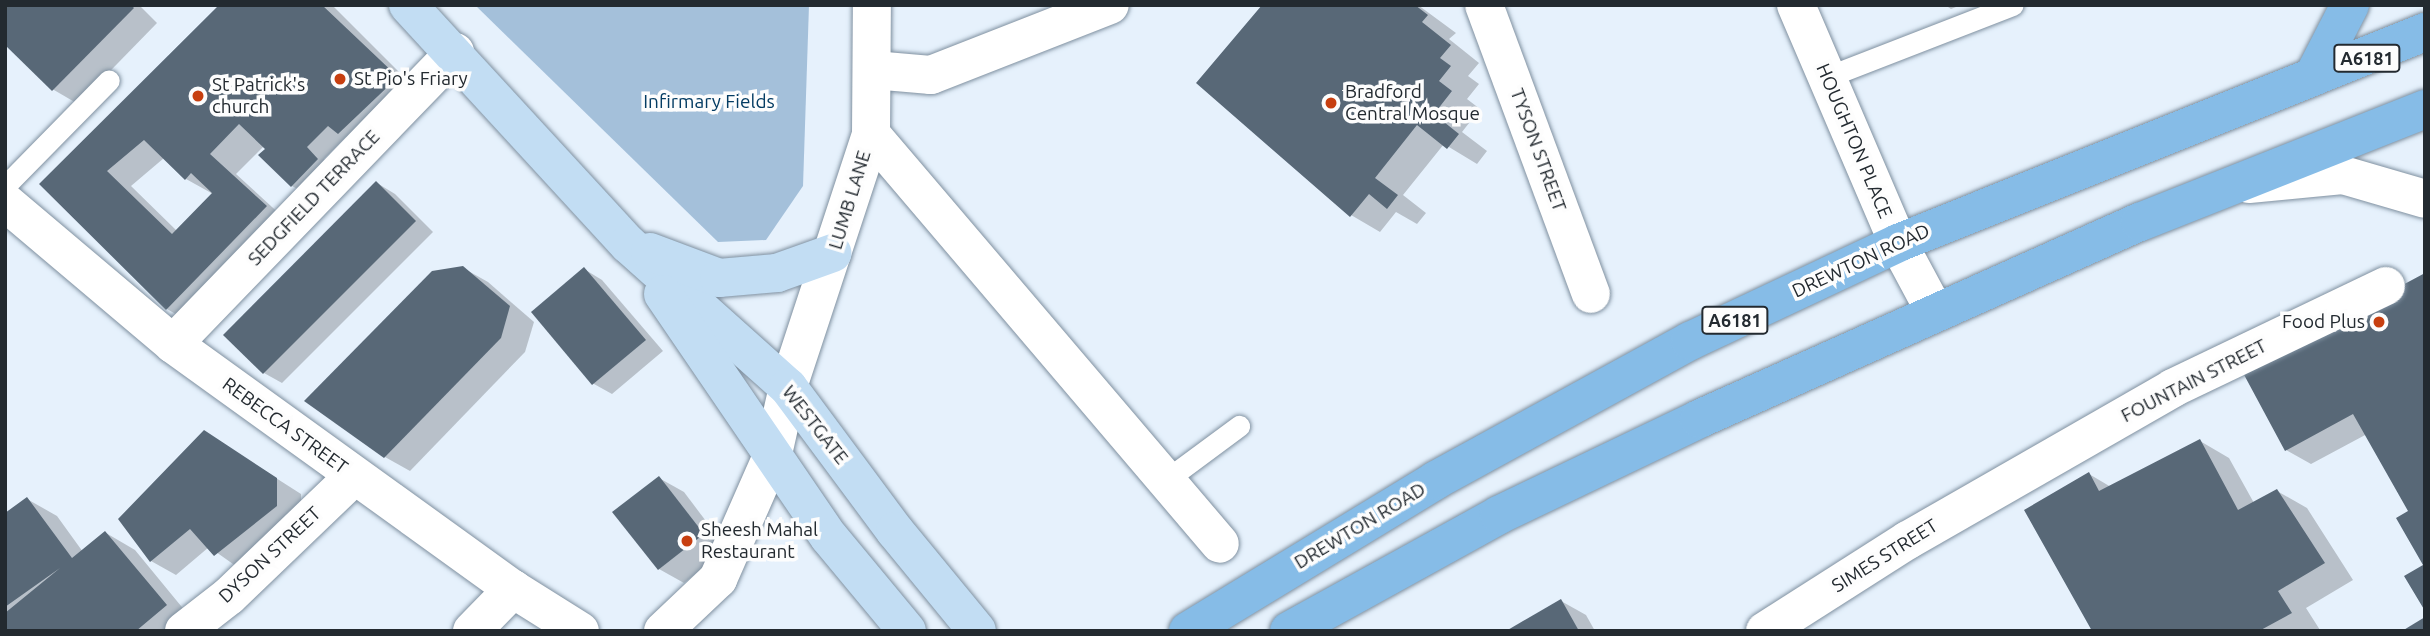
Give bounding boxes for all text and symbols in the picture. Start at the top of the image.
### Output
road number: A6181 [2332,44,2402,72]
street label: HOUGHTON PLACE [1811,60,1897,222]
place label: St Pio's Friary [354,68,468,90]
marker: St Pio's Friary [332,71,348,87]
place label: St Patrick's church [212,74,305,118]
place label: Bradford Central Mosque [1345,81,1480,125]
street label: TYSON STREET [1505,86,1571,214]
marker: St Patrick's church [190,88,206,104]
park label: Infirmary Fields [643,91,775,113]
marker: Bradford Central Mosque [1323,95,1339,111]
street label: SEDGFIELD TERRACE [243,126,385,270]
street label: LUMB LANE [824,148,876,252]
street label: DREWTON ROAD [1789,219,1933,303]
road number: A6181 [1700,306,1770,334]
place label: Food Plus [2282,311,2365,333]
marker: Food Plus [2371,314,2387,330]
street label: FOUNTAIN STREET [2117,334,2271,428]
street label: REBECCA STREET [218,373,352,479]
street label: WESTGATE [777,381,853,469]
street label: DREWTON ROAD [1290,478,1430,574]
street label: DYSON STREET [214,502,326,608]
street label: SIMES STREET [1828,514,1942,598]
place label: Sheesh Mahal Restaurant [701,519,818,563]
marker: Sheesh Mahal Restaurant [679,533,695,549]

